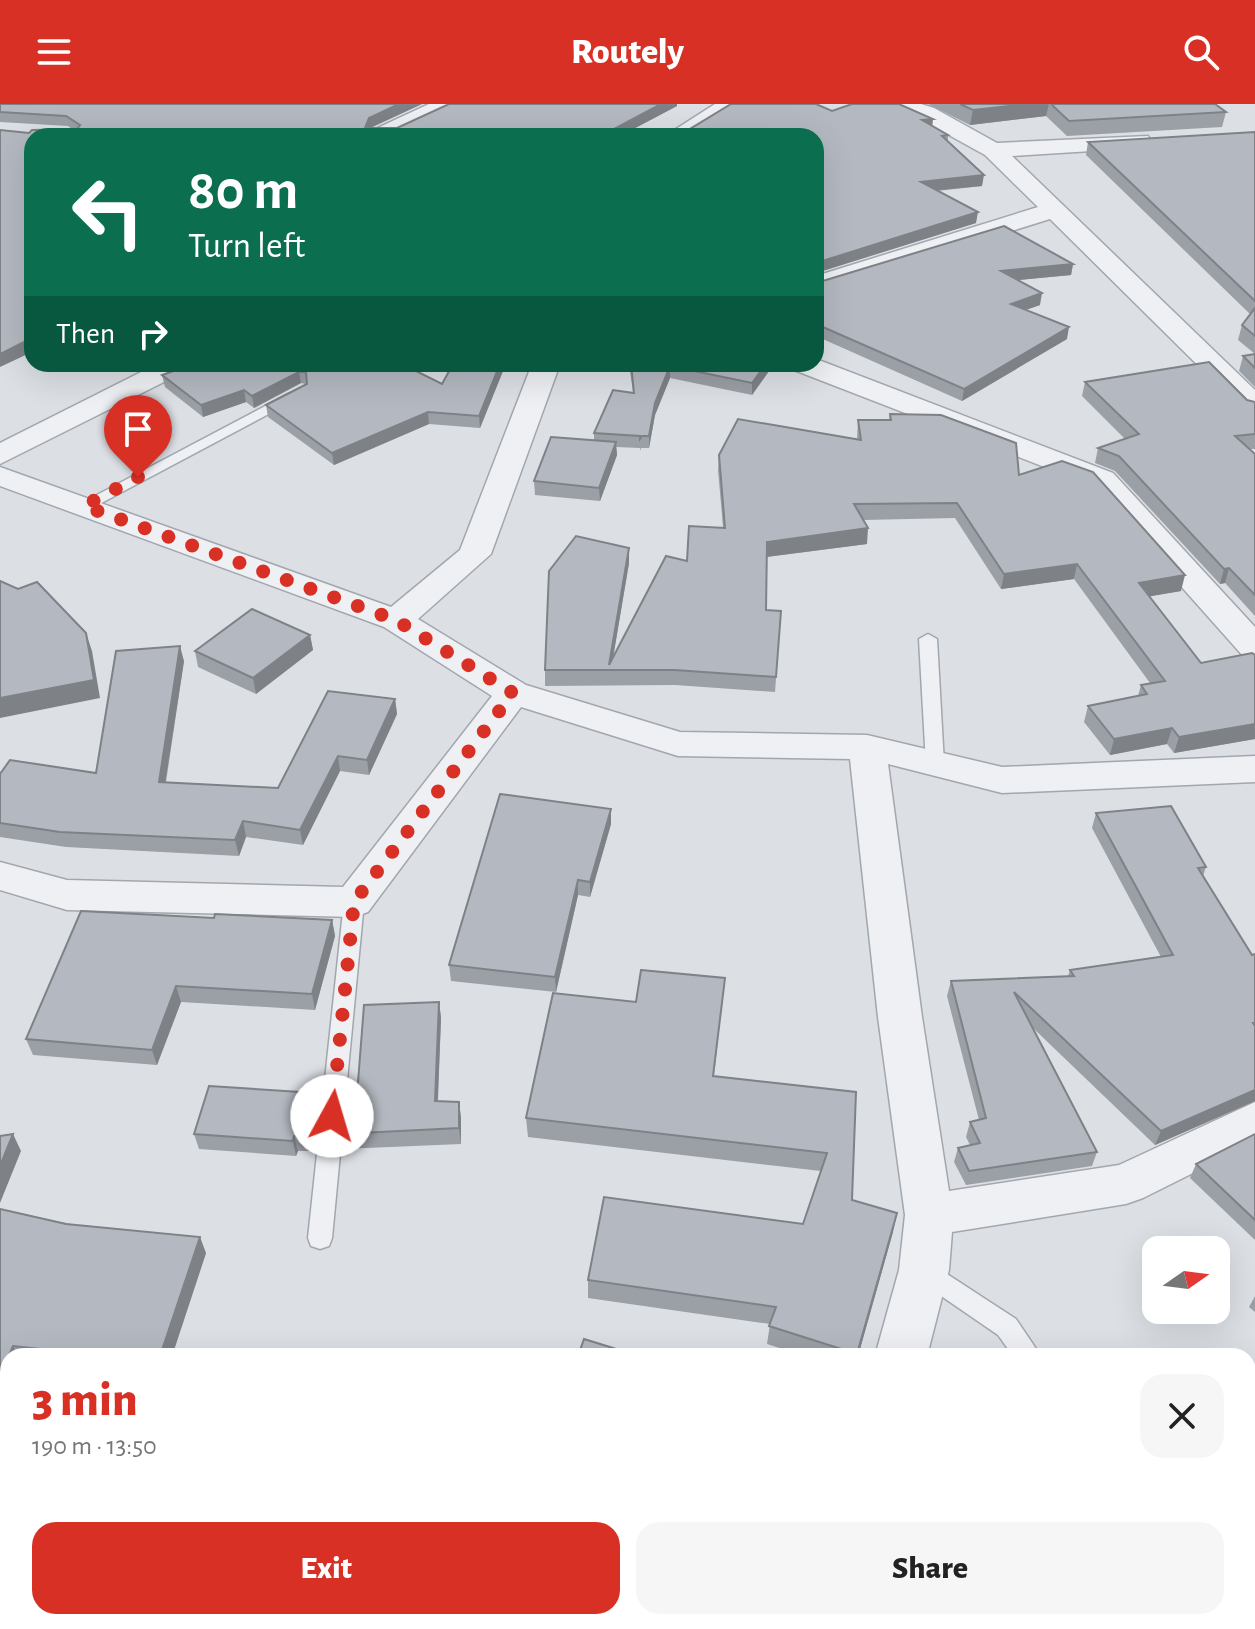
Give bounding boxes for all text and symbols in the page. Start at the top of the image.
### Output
icon: menu [32,30,76,74]
icon: search [1179,30,1223,74]
text: Routely [571,34,684,70]
icon: left [56,160,160,264]
text: 80 m [188,163,298,219]
text: Turn left [188,228,305,264]
icon: right [131,312,175,356]
text: Then [56,319,115,349]
pin [104,395,172,477]
icon: arrive [116,407,160,451]
position arrow [290,1074,374,1158]
north arrow [1142,1236,1230,1324]
map controls [1142,1236,1230,1324]
button: close [1140,1374,1224,1458]
text: 3 min [32,1377,138,1425]
text: 190 m · 13:50 [32,1433,157,1459]
button: Exit [32,1522,620,1614]
button: Share [636,1522,1224,1614]

